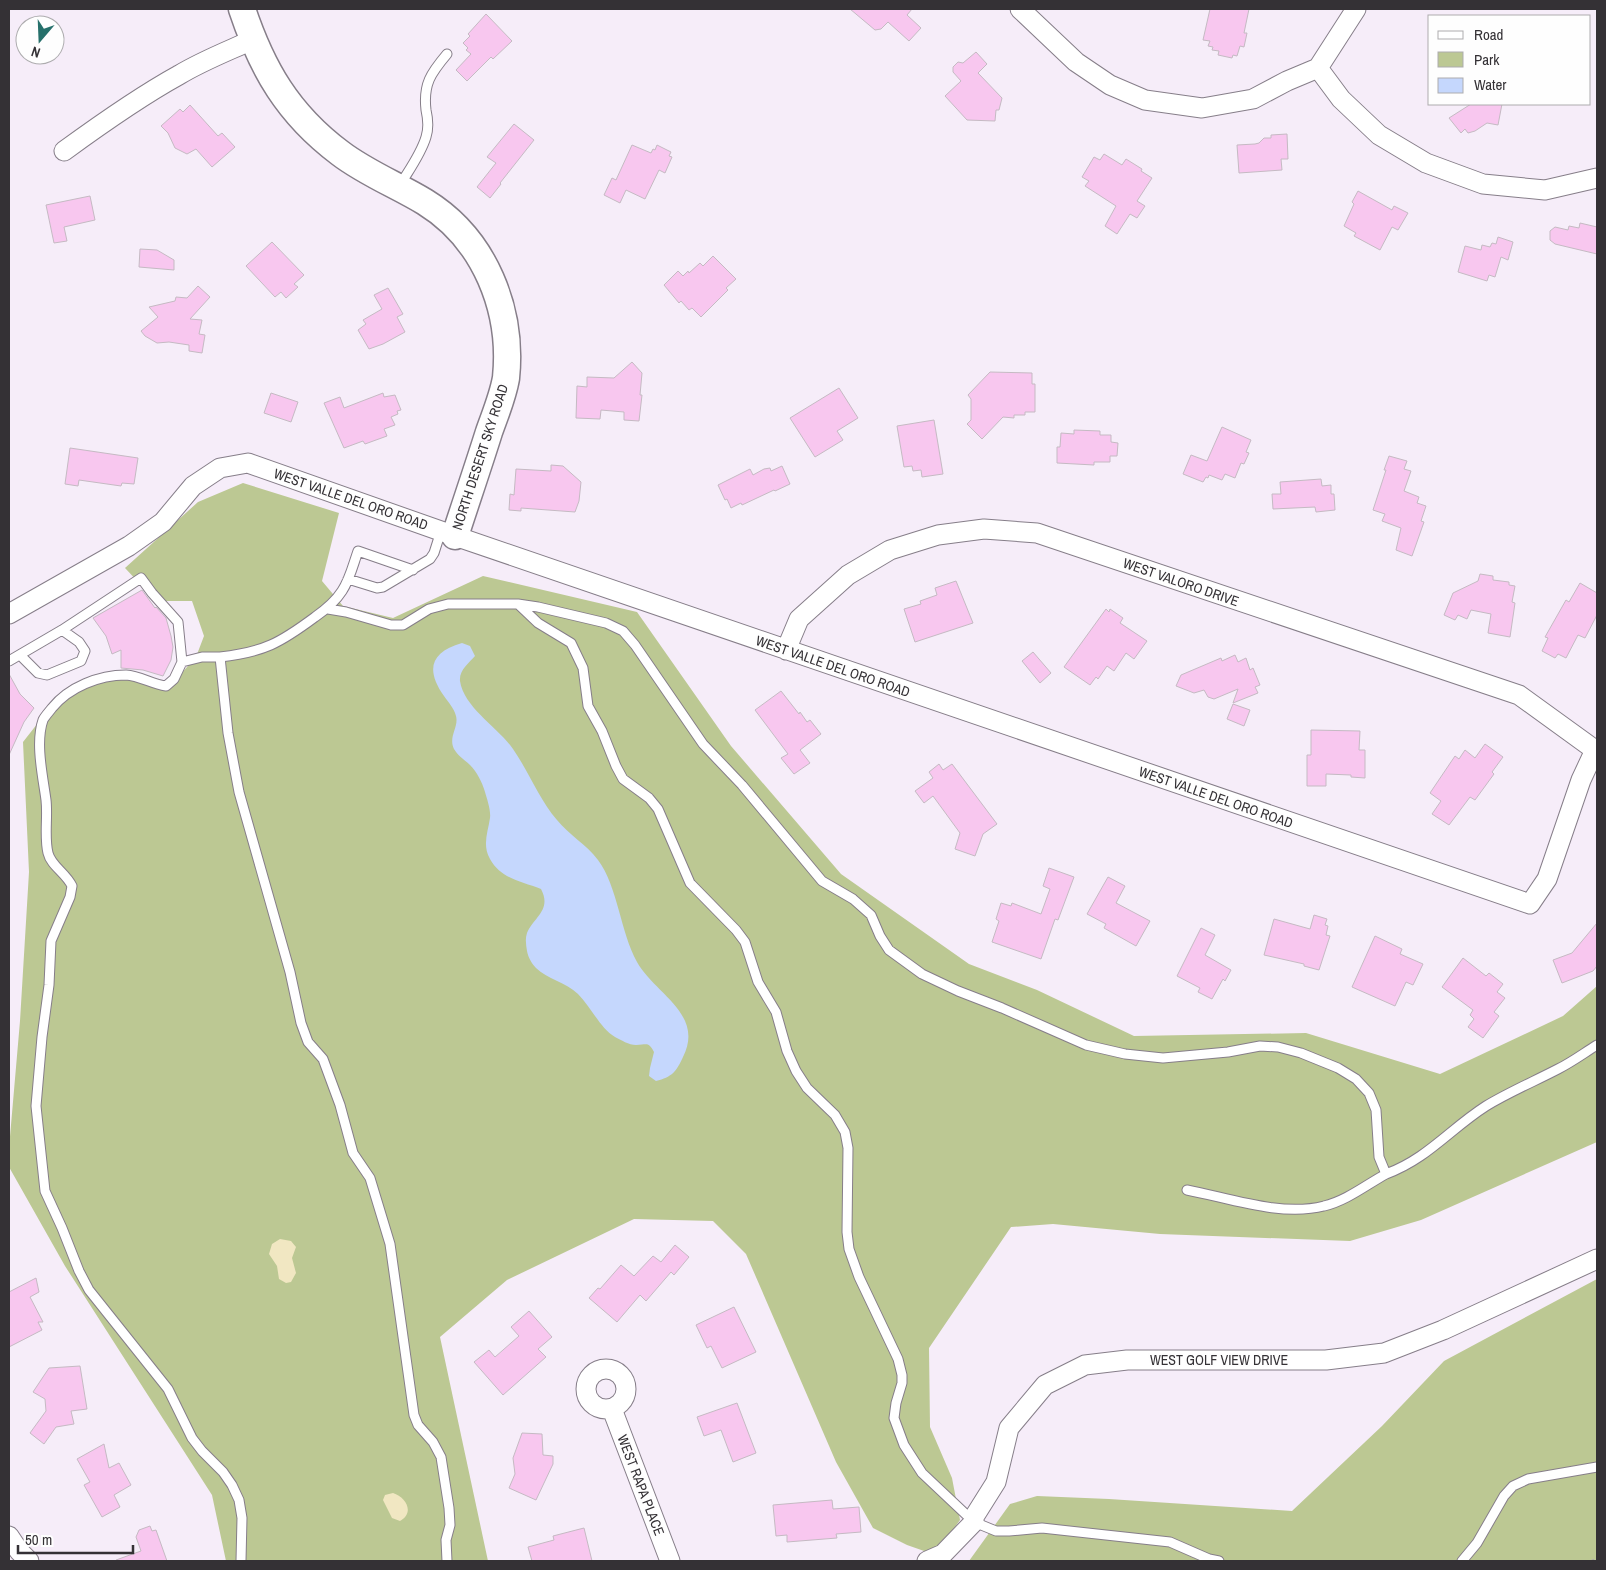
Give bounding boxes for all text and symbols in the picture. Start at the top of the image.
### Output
north arrow [15,15,65,65]
legend [1428,15,1591,105]
text: Road [1474,24,1503,45]
text: N [29,42,43,62]
text: Park [1474,49,1500,70]
text: Water [1474,74,1506,95]
street label: NORTH DESERT SKY ROAD [448,382,512,532]
street label: WEST VALLE DEL ORO ROAD [272,464,430,534]
street label: WEST VALORO DRIVE [1121,554,1241,610]
street label: WEST VALLE DEL ORO ROAD [754,631,912,701]
street label: WEST VALLE DEL ORO ROAD [1137,762,1295,832]
street label: WEST GOLF VIEW DRIVE [1150,1351,1288,1369]
street label: WEST RAPA PLACE [613,1432,669,1538]
scale bar [18,1522,132,1554]
text: 50 m [25,1529,52,1550]

